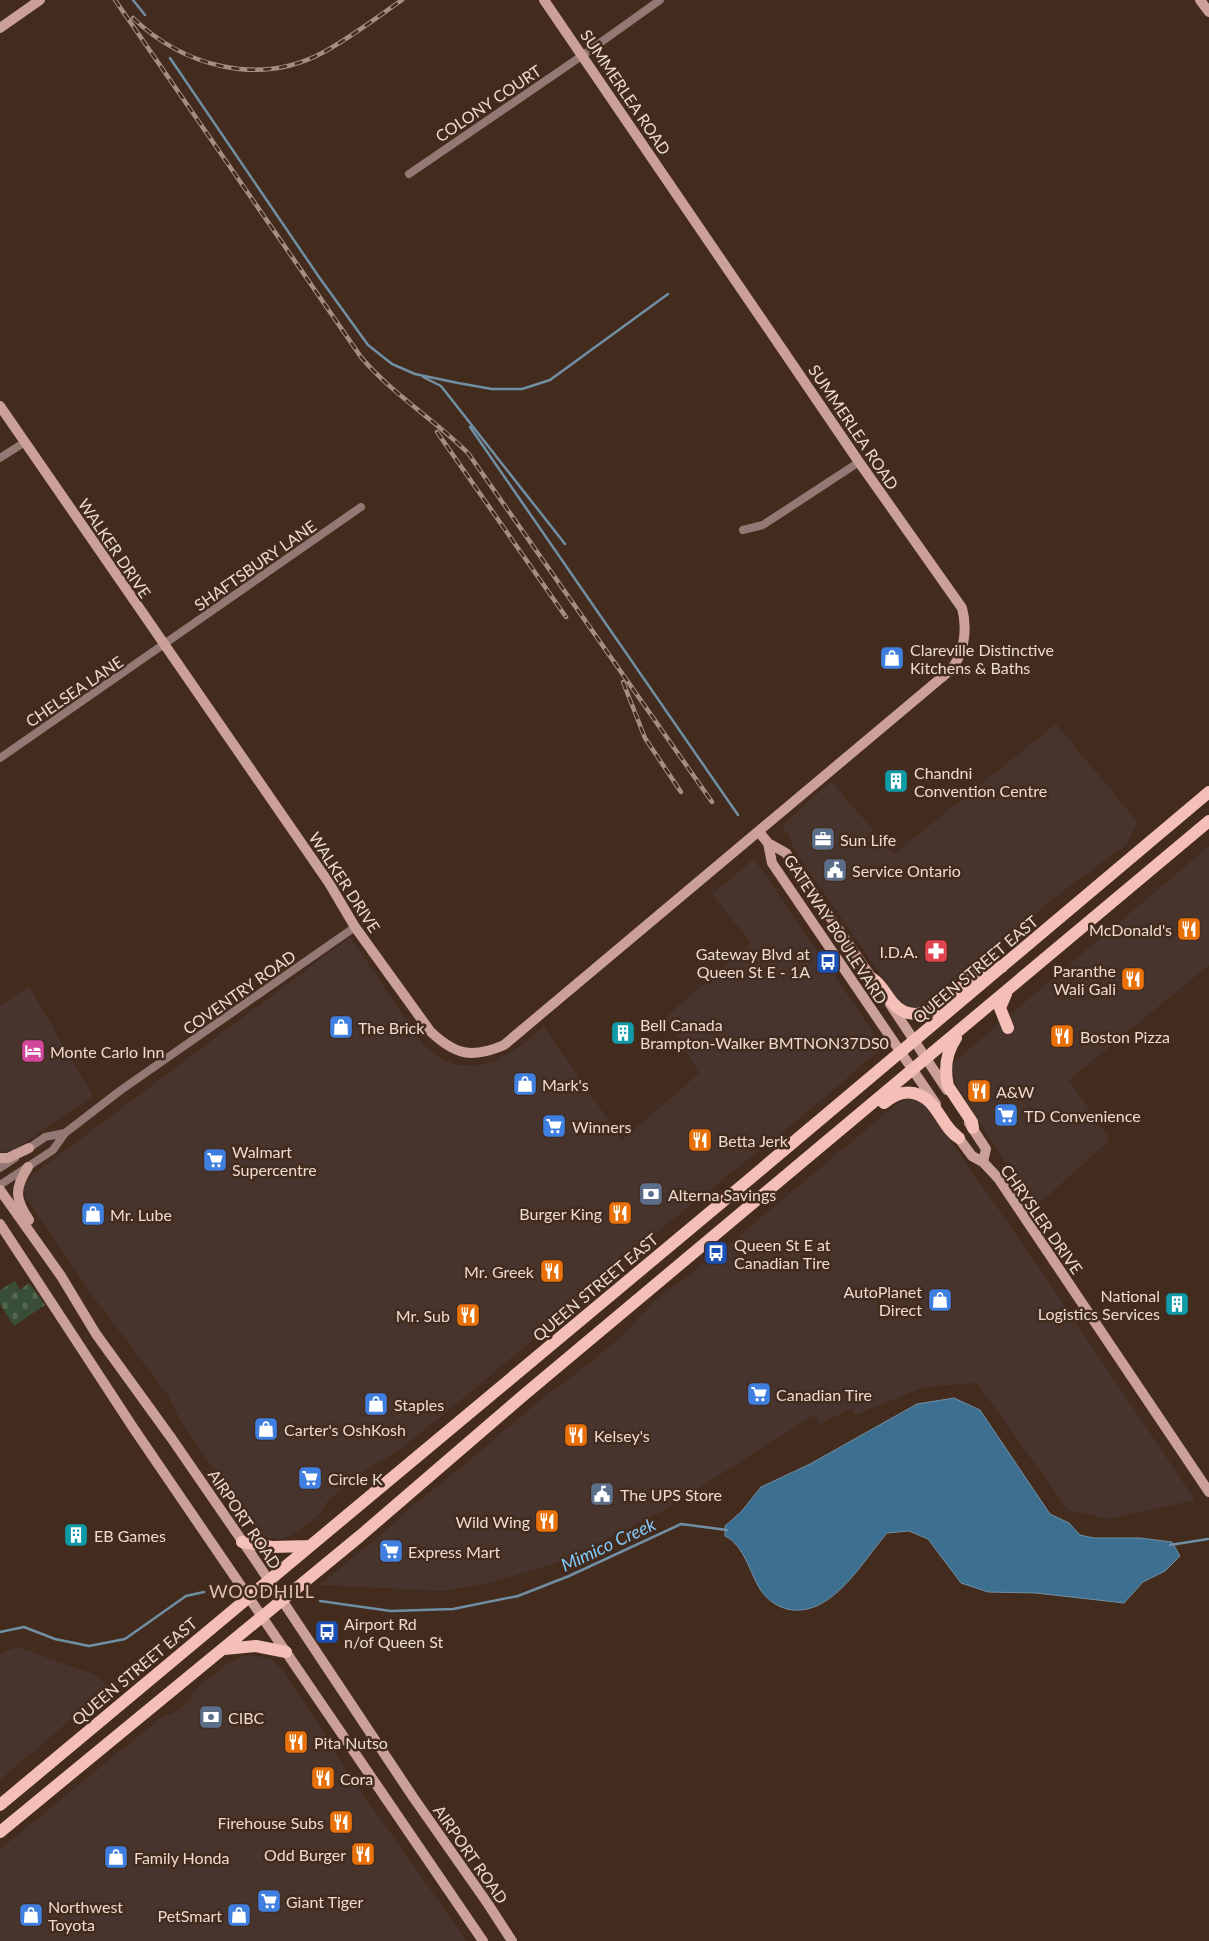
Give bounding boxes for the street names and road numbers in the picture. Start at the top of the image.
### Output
street label: SUMMERLEA ROAD [577,26,675,158]
street label: COLONY COURT [431,60,545,145]
street label: SUMMERLEA ROAD [805,361,903,493]
street label: WALKER DRIVE [75,495,155,601]
street label: SHAFTSBURY LANE [190,516,320,614]
street label: CHELSEA LANE [22,651,126,731]
street label: WALKER DRIVE [306,828,384,936]
street label: GATEWAY BOULEVARD [781,851,891,1007]
street label: QUEEN STREET EAST [909,911,1042,1027]
street label: COVENTRY ROAD [179,946,299,1038]
street label: CHRYSLER DRIVE [997,1161,1087,1277]
street label: QUEEN STREET EAST [529,1229,662,1345]
street label: AIRPORT ROAD [205,1466,285,1572]
street label: QUEEN STREET EAST [68,1613,201,1729]
street label: AIRPORT ROAD [430,1801,512,1907]

